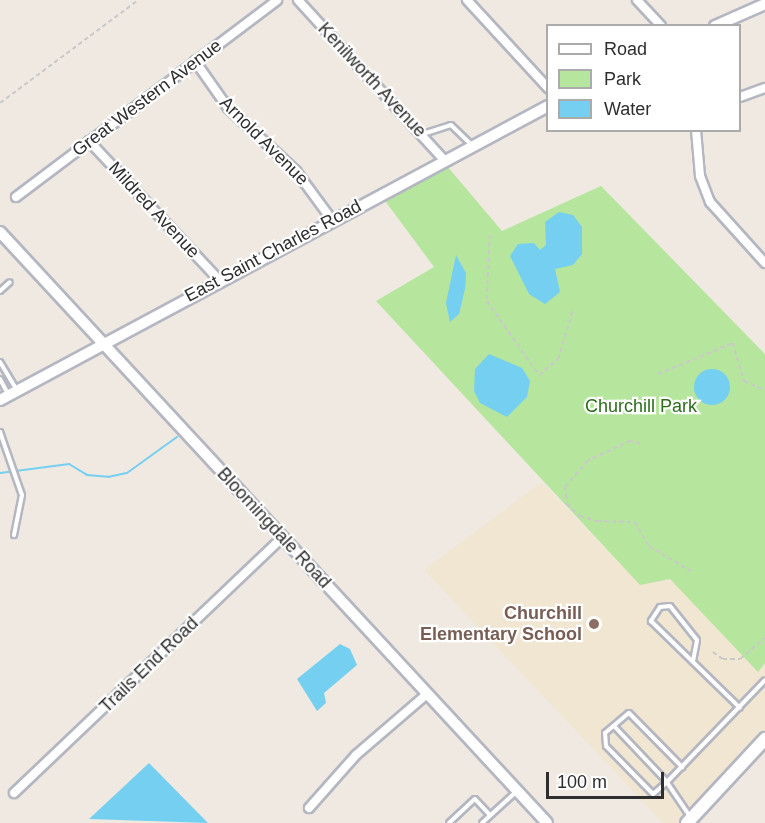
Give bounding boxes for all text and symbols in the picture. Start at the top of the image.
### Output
street label: Kenilworth Avenue [313,18,431,142]
legend [546,24,741,132]
street label: Great Western Avenue [68,34,226,162]
text: Road [604,39,647,59]
text: Park [604,69,641,89]
street label: Arnold Avenue [215,92,313,190]
text: Water [604,99,651,119]
street label: Mildred Avenue [104,157,204,263]
street label: East Saint Charles Road [181,195,365,307]
park label: Churchill Park [585,395,697,417]
street label: Bloomingdale Road [213,463,335,593]
place label: Churchill Elementary School [420,603,582,646]
street label: Trails End Road [95,613,203,717]
marker: Churchill Elementary School [587,617,601,631]
scale bar [549,760,668,798]
text: 100 m [557,772,607,792]

